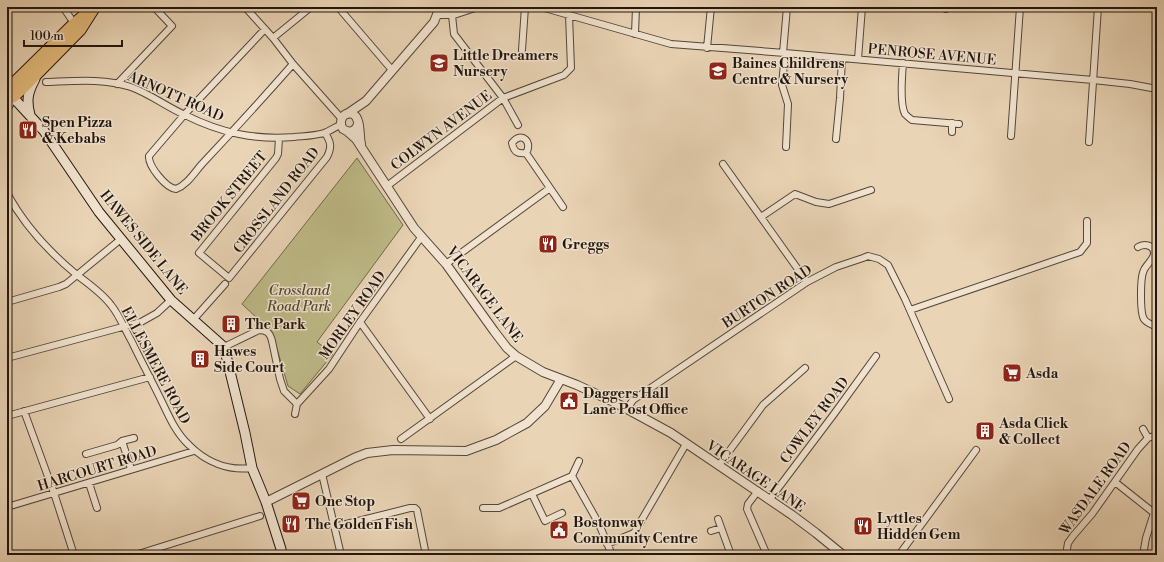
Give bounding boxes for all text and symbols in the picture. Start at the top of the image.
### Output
scale bar [24,22,122,48]
text: 100 m [30,29,64,44]
street label: PENROSE AVENUE [867,40,997,70]
place label: Little Dreamers Nursery [453,47,558,81]
school or university icon: Little Dreamers Nursery [428,52,450,74]
place label: Baines Childrens Centre & Nursery [732,55,849,89]
school or university icon: Baines Childrens Centre & Nursery [707,60,729,82]
street label: ARNOTT ROAD [124,67,227,126]
street label: COLWYN AVENUE [387,87,496,175]
place label: Spen Pizza & Kebabs [42,114,113,148]
restaurant icon: Spen Pizza & Kebabs [17,119,39,141]
street label: CROSSLAND ROAD [230,144,324,257]
street label: BROOK STREET [187,148,272,246]
street label: HAWES SIDE LANE [96,187,191,298]
restaurant icon: Greggs [537,233,559,255]
place label: Greggs [562,236,609,254]
street label: VICARAGE LANE [442,242,526,346]
street label: BURTON ROAD [718,261,816,333]
street label: MORLEY ROAD [316,268,390,363]
park label: Crossland Road Park [266,282,331,316]
street label: ELLESMERE ROAD [117,304,194,427]
building icon: The Park [220,313,242,335]
place label: The Park [245,316,306,334]
place label: Hawes Side Court [214,343,285,377]
building icon: Hawes Side Court [189,348,211,370]
supermarket icon: Asda [1001,362,1023,384]
place label: Asda [1025,365,1059,383]
street label: COWLEY ROAD [776,374,853,467]
place label: Daggers Hall Lane Post Office [583,385,689,419]
public building icon: Daggers Hall Lane Post Office [558,390,580,412]
place label: Asda Click & Collect [998,415,1069,449]
building icon: Asda Click & Collect [974,420,996,442]
street label: VICARAGE LANE [702,436,808,517]
street label: WASDALE ROAD [1055,438,1136,540]
street label: HARCOURT ROAD [35,442,159,496]
supermarket icon: One Stop [290,490,312,512]
place label: One Stop [315,493,375,511]
place label: Lyttles Hidden Gem [877,510,961,544]
restaurant icon: The Golden Fish [280,513,302,535]
place label: Bostonway Community Centre [573,514,699,548]
restaurant icon: Lyttles Hidden Gem [852,515,874,537]
place label: The Golden Fish [305,516,413,534]
public building icon: Bostonway Community Centre [548,519,570,541]

